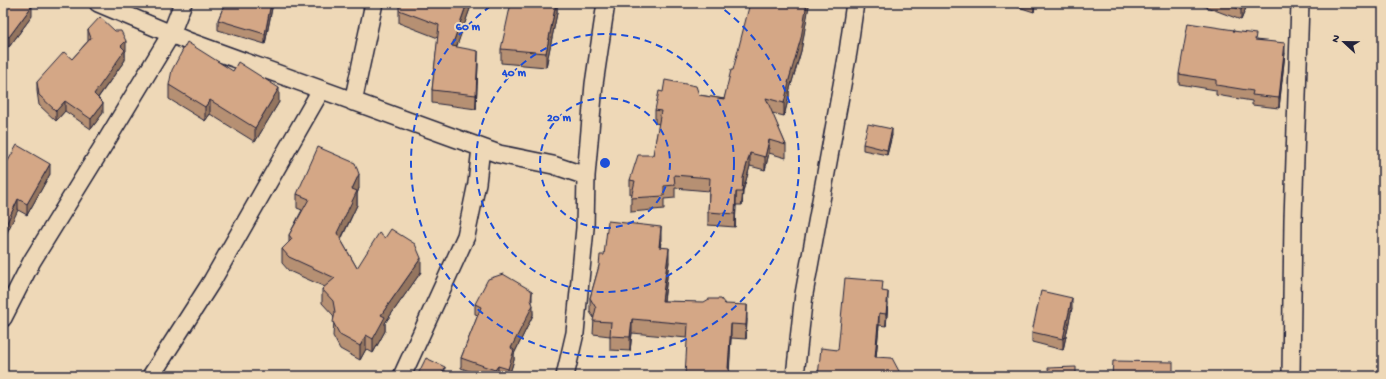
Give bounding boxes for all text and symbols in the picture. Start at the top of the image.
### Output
text: 60 m [456,21,481,35]
north arrow [1324,22,1364,62]
text: N [1330,33,1343,45]
text: 40 m [501,67,526,81]
text: 20 m [547,112,572,126]
centre of rings [598,156,612,170]

